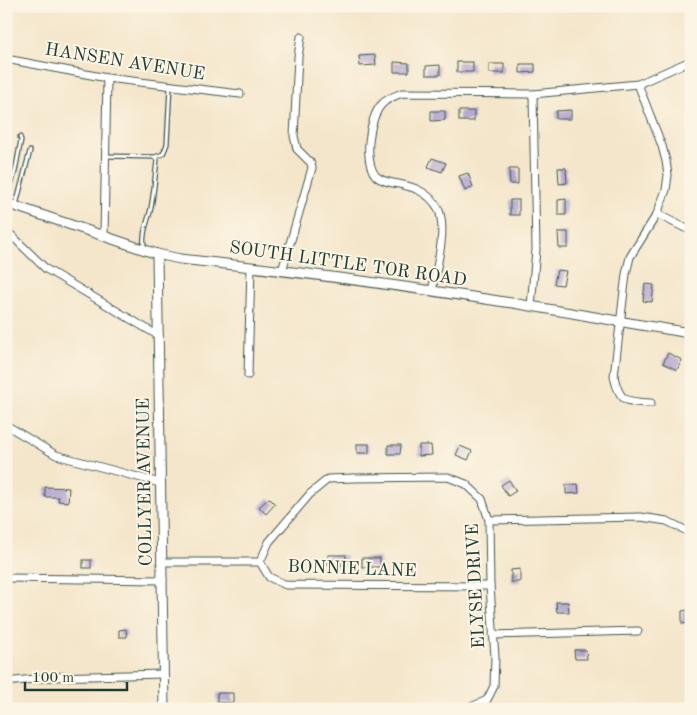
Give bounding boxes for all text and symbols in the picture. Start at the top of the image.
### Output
street label: HANSEN AVENUE [44,40,206,84]
street label: SOUTH LITTLE TOR ROAD [228,238,468,290]
street label: COLLYER AVENUE [135,398,155,566]
street label: ELYSE DRIVE [464,523,488,649]
street label: BONNIE LANE [287,558,417,580]
scale bar [25,660,128,692]
text: 100 m [32,671,74,686]

